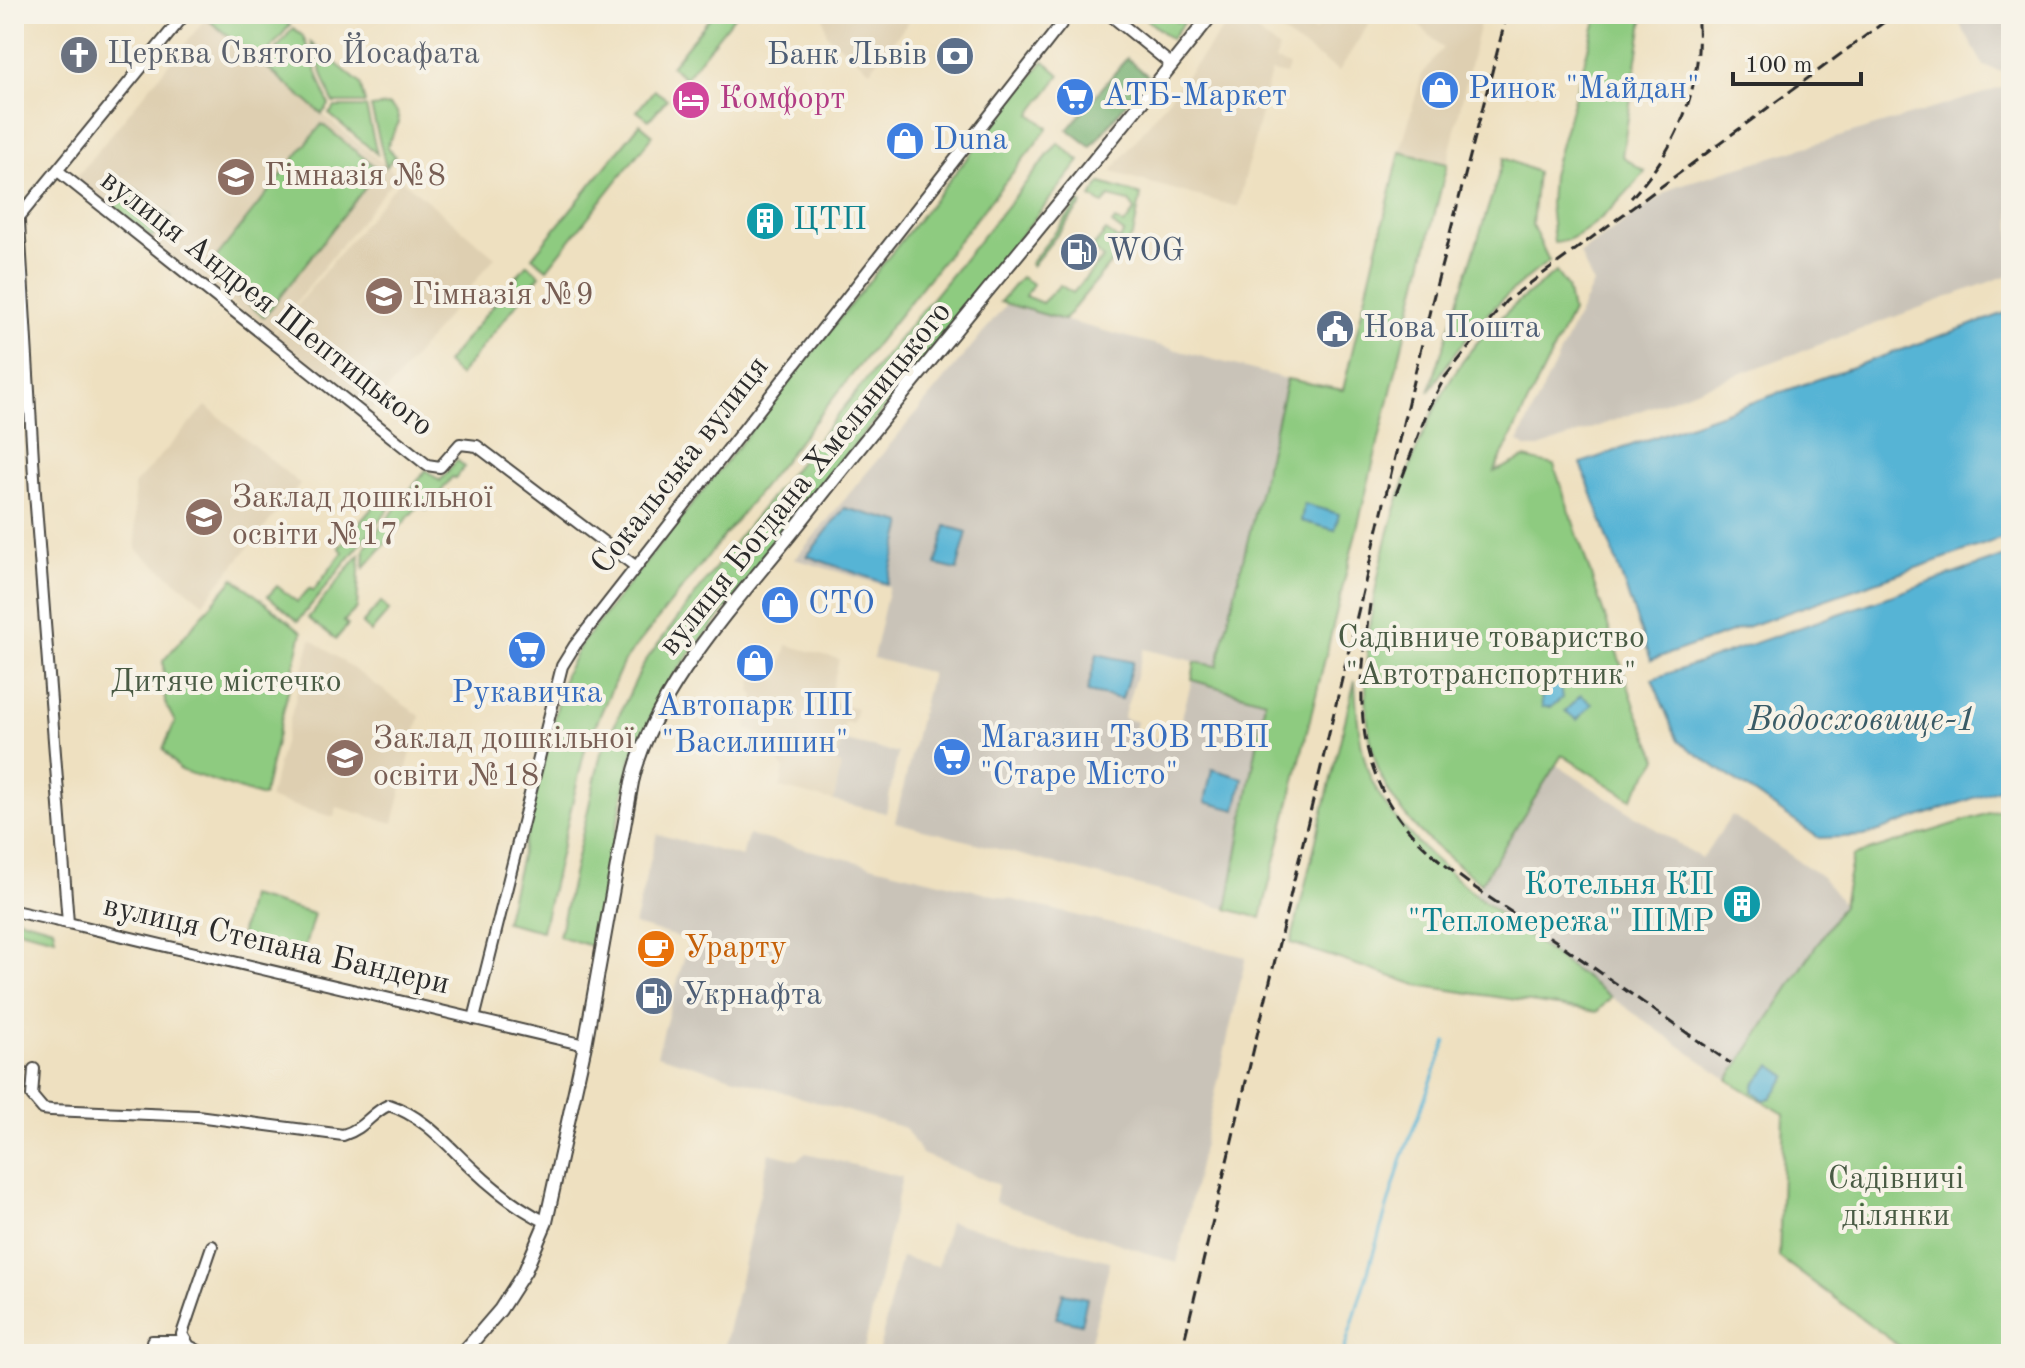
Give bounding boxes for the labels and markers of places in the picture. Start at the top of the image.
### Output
place label: Церква Святого Йосафата [107,32,480,71]
church icon: Церква Святого Йосафата [58,34,100,76]
bank icon: Банк Львів [934,35,976,77]
place label: Банк Львів [767,40,927,72]
shop icon: Ринок "Майдан" [1419,69,1461,111]
place label: Ринок "Майдан" [1468,74,1700,106]
supermarket icon: АТБ-Маркет [1054,76,1096,118]
hotel icon: Комфорт [670,79,712,121]
place label: АТБ-Маркет [1103,81,1287,113]
place label: Комфорт [719,84,845,116]
shop icon: Duna [884,120,926,162]
place label: Duna [933,125,1008,157]
school or university icon: Гімназія №8 [215,156,257,198]
place label: Гімназія №8 [264,161,446,193]
building icon: ЦТП [744,200,786,242]
place label: ЦТП [793,205,867,237]
fuel station icon: WOG [1058,231,1100,273]
place label: WOG [1107,236,1185,268]
school or university icon: Гімназія №9 [363,275,405,317]
place label: Гімназія №9 [412,280,594,312]
public building icon: Нова Пошта [1314,308,1356,350]
place label: Нова Пошта [1363,313,1541,345]
place label: Заклад дошкільної освіти №17 [232,483,493,552]
school or university icon: Заклад дошкільної освіти №17 [183,496,225,538]
shop icon: СТО [759,584,801,626]
place label: СТО [808,589,875,621]
supermarket icon: Рукавичка [506,629,548,671]
shop icon: Автопарк ПП "Василишин" [734,642,776,684]
place label: Рукавичка [451,678,603,710]
place label: Автопарк ПП "Василишин" [657,691,853,760]
place label: Магазин ТзОВ ТВП "Старе Місто" [980,723,1269,792]
place label: Заклад дошкільної освіти №18 [373,724,634,793]
supermarket icon: Магазин ТзОВ ТВП "Старе Місто" [931,736,973,778]
school or university icon: Заклад дошкільної освіти №18 [324,737,366,779]
place label: Котельня КП "Тепломережа" ШМР [1408,870,1714,939]
building icon: Котельня КП "Тепломережа" ШМР [1721,883,1763,925]
cafe icon: Урарту [635,928,677,970]
place label: Урарту [684,933,787,965]
fuel station icon: Укрнафта [633,975,675,1017]
place label: Укрнафта [682,980,822,1012]

